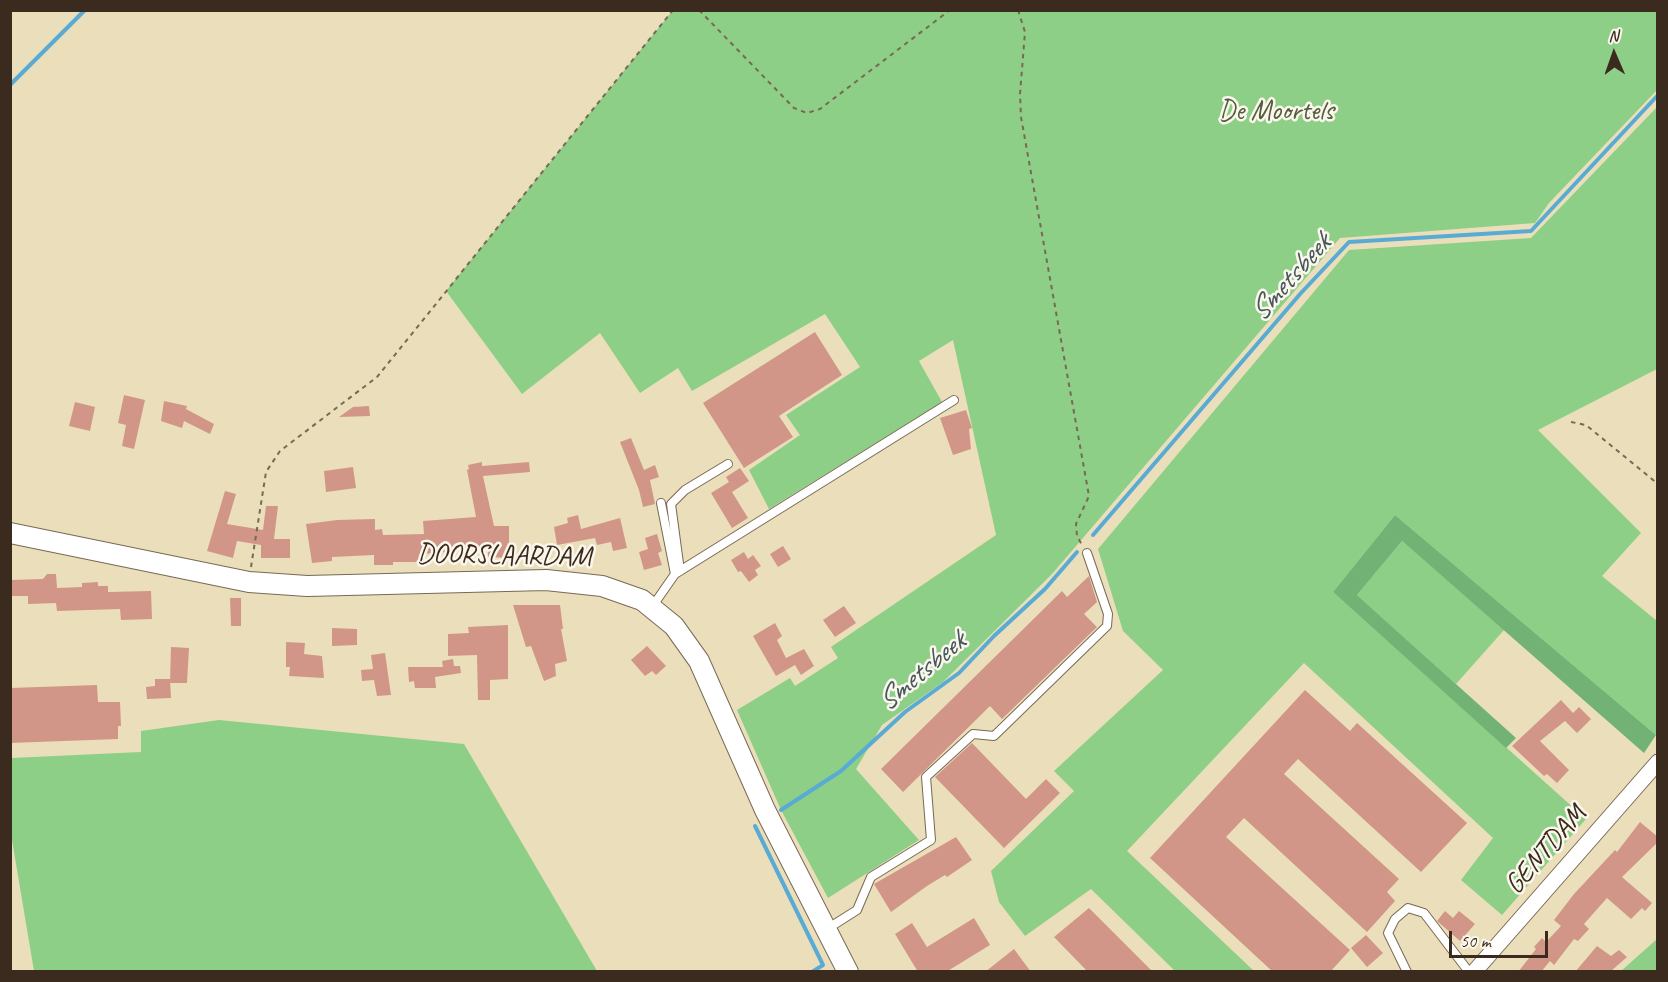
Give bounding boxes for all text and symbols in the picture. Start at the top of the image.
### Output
north arrow [1584,24,1644,84]
text: N [1608,26,1619,46]
park label: De Moortels [1219,95,1333,129]
water label: Smetsbeek [1243,227,1339,329]
street label: DOORSLAARDAM [416,538,592,574]
water label: Smetsbeek [870,625,974,719]
street label: GENTDAM [1498,799,1594,901]
scale bar [1452,919,1551,957]
text: 50 m [1460,930,1491,952]

